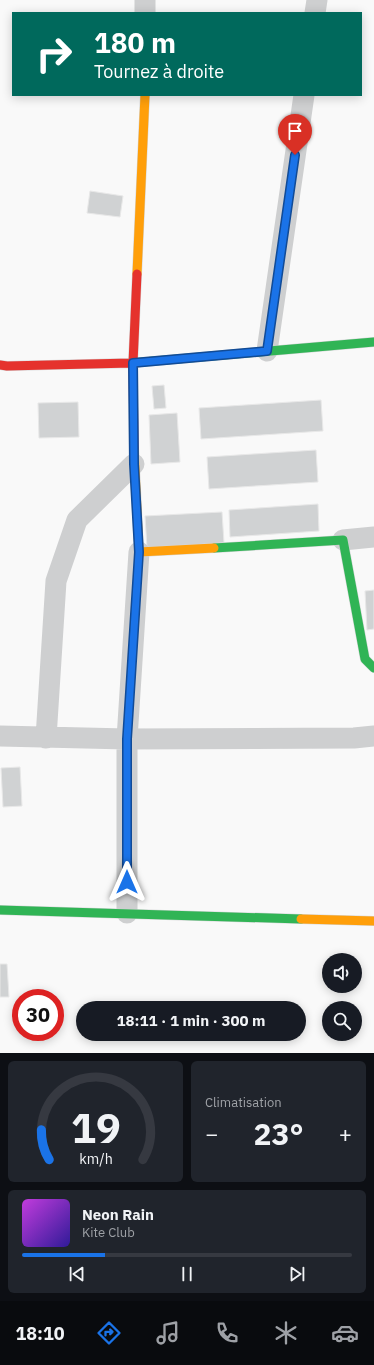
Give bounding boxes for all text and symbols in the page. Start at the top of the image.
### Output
text: 180 m [94,24,176,61]
icon: right [28,28,80,80]
text: Tournez à droite [94,60,224,83]
pin [278,114,312,155]
icon: arrive [284,120,306,142]
position arrow [106,861,148,903]
map controls [322,953,362,1041]
button: sound [322,953,362,993]
speed limit sign: 30 [12,989,64,1041]
button: search [322,1001,362,1041]
text: 18:11 · 1 min · 300 m [117,1011,265,1030]
text: Climatisation [205,1094,282,1111]
text: 19 [71,1099,120,1153]
text: 23° [253,1114,304,1153]
text: − [205,1119,218,1148]
text: + [339,1119,352,1148]
text: km/h [79,1148,112,1167]
text: Neon Rain [82,1205,154,1224]
text: Kite Club [82,1224,135,1241]
icon: previous [66,1263,88,1285]
icon: pause [176,1263,198,1285]
icon: next [286,1263,308,1285]
icon: directions [95,1319,123,1347]
icon: music [154,1319,182,1347]
icon: phone [213,1319,241,1347]
icon: climate [272,1319,300,1347]
icon: car [331,1319,359,1347]
text: 18:10 [15,1322,65,1345]

